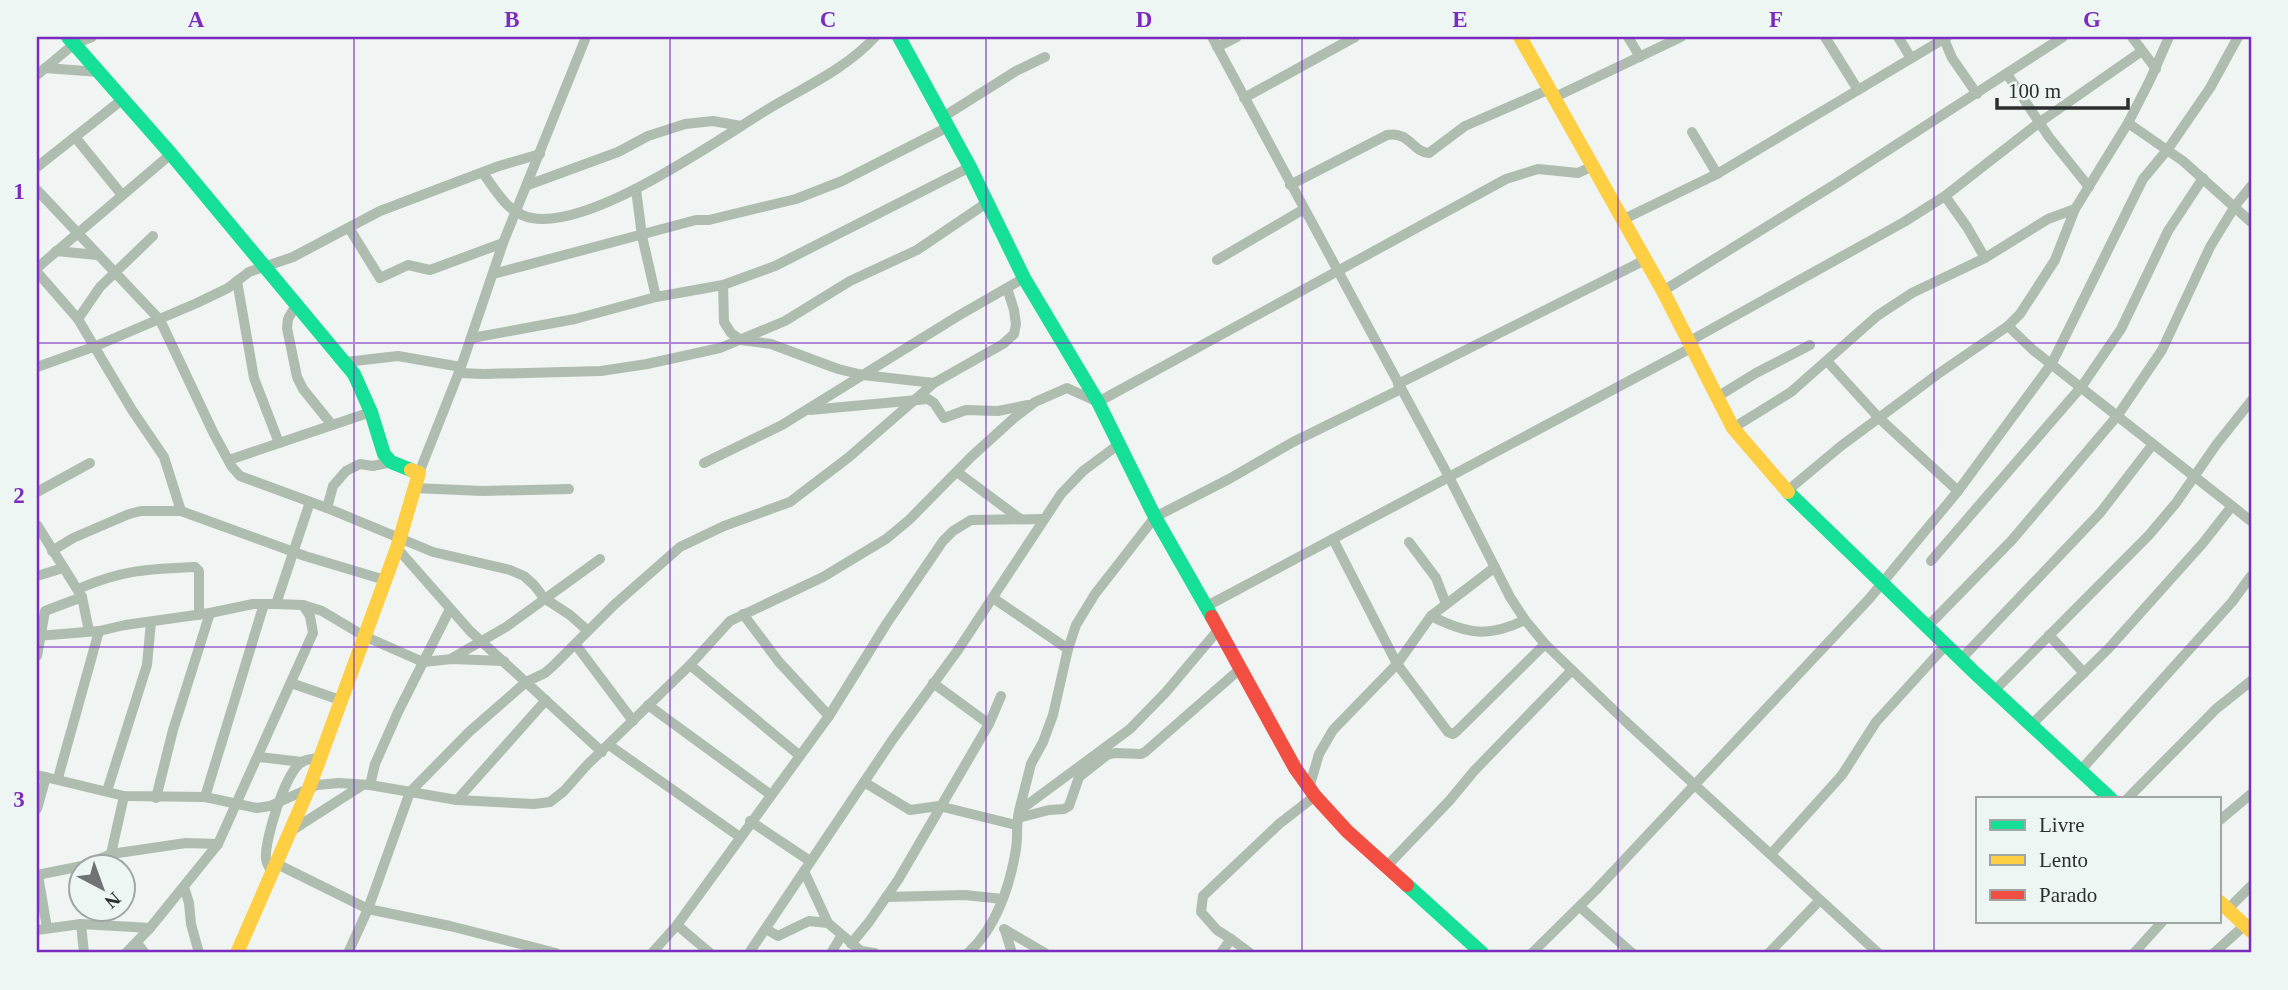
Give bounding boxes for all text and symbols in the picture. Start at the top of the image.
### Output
text: A [188,7,205,32]
text: B [504,7,520,32]
text: C [820,7,836,32]
text: D [1136,7,1152,32]
text: E [1452,7,1468,32]
text: F [1769,7,1783,32]
text: G [2083,7,2101,32]
scale bar [1997,66,2129,110]
text: 100 m [2008,79,2061,103]
text: 1 [13,179,25,204]
text: 2 [13,483,25,508]
text: 3 [13,787,25,812]
legend [1976,797,2222,923]
text: Livre [2039,813,2084,837]
text: Lento [2039,848,2088,872]
north arrow [66,853,136,923]
text: Parado [2039,883,2097,907]
text: N [101,888,125,913]

